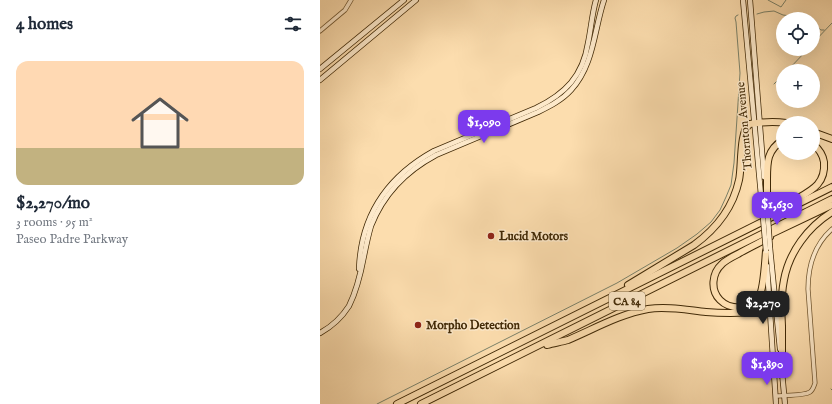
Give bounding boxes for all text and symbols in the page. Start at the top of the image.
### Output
map controls [776,12,820,160]
button: locate [776,12,820,56]
icon: filters [282,13,304,35]
text: 4 homes [16,14,73,35]
button: + [776,64,820,108]
street label: Thornton Avenue [733,81,756,171]
icon: home [124,87,196,159]
pin: $1,090 [451,110,517,144]
text: $1,090 [467,114,501,131]
button: − [776,116,820,160]
pin: $1,630 [744,192,810,226]
text: $2,270/mo [16,193,90,214]
text: $1,630 [761,196,793,213]
text: 3 rooms · 95 m² [16,214,93,231]
place label: Lucid Motors [498,229,569,244]
text: Paseo Padre Parkway [16,231,128,248]
marker: Lucid Motors [486,231,496,241]
pin: $2,270 [730,291,796,325]
road number: CA 84 [609,292,645,310]
text: $2,270 [745,295,781,312]
place label: Morpho Detection [426,318,520,334]
marker: Morpho Detection [413,320,423,330]
pin: $1,890 [734,352,800,386]
text: $1,890 [751,356,783,373]

